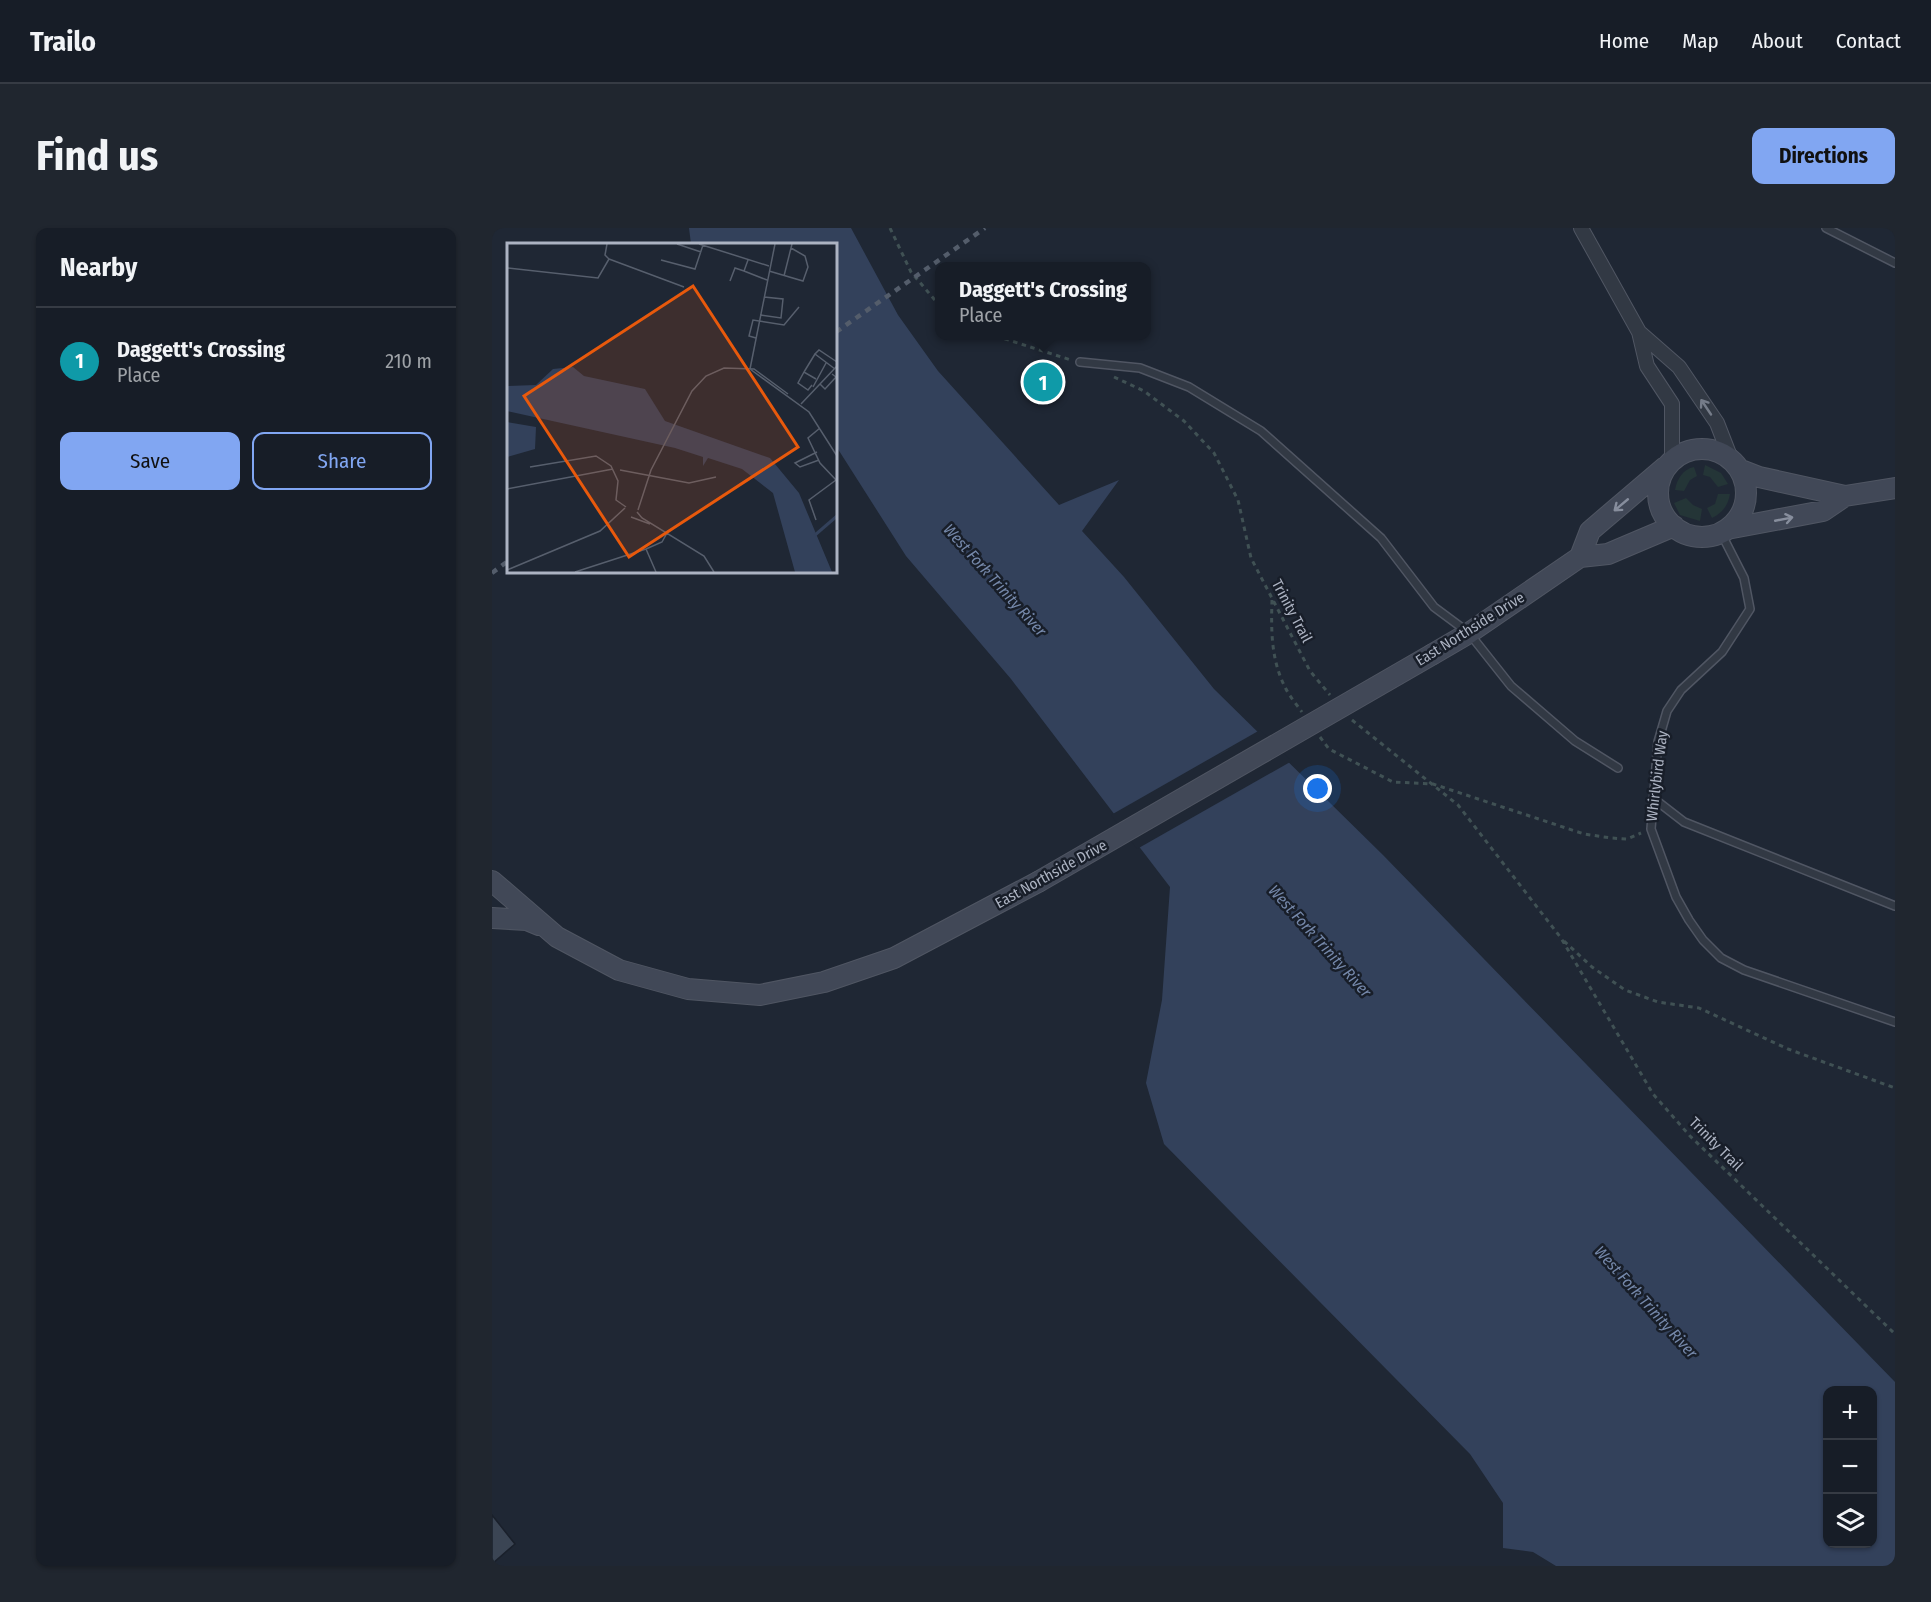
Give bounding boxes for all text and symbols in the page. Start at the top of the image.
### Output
text: Trailo [30,25,96,58]
text: Home [1599,28,1649,54]
text: Map [1682,28,1719,54]
text: About [1752,28,1803,54]
text: Contact [1836,28,1901,54]
button: Directions [1752,128,1895,184]
text: Find us [36,131,158,181]
inset map [507,243,837,573]
text: Nearby [60,252,137,283]
popup [935,262,1151,340]
text: Daggett's Crossing [959,276,1127,303]
text: Place [959,303,1002,327]
text: Daggett's Crossing [117,336,285,363]
text: 1 [75,349,84,373]
text: 210 m [385,349,432,373]
pin: 1 [1024,360,1062,404]
text: Place [117,363,160,387]
one-way arrow [1700,399,1712,415]
button: Save [60,432,240,490]
button: Share [252,432,432,490]
one-way arrow [1613,498,1629,511]
one-way arrow [1774,513,1794,524]
water label: West Fork Trinity River [940,520,1051,640]
street label: Trinity Trail [1268,576,1316,646]
street label: East Northside Drive [1412,588,1528,670]
street label: Whirlybird Way [1642,729,1672,822]
your location [1303,774,1332,803]
street label: East Northside Drive [992,836,1110,912]
water label: West Fork Trinity River [1265,881,1376,1001]
street label: Trinity Trail [1685,1113,1747,1175]
water label: West Fork Trinity River [1591,1242,1702,1362]
map controls [1823,1386,1877,1548]
button: + [1823,1386,1877,1440]
button: − [1823,1440,1877,1494]
button: layers [1823,1494,1877,1548]

